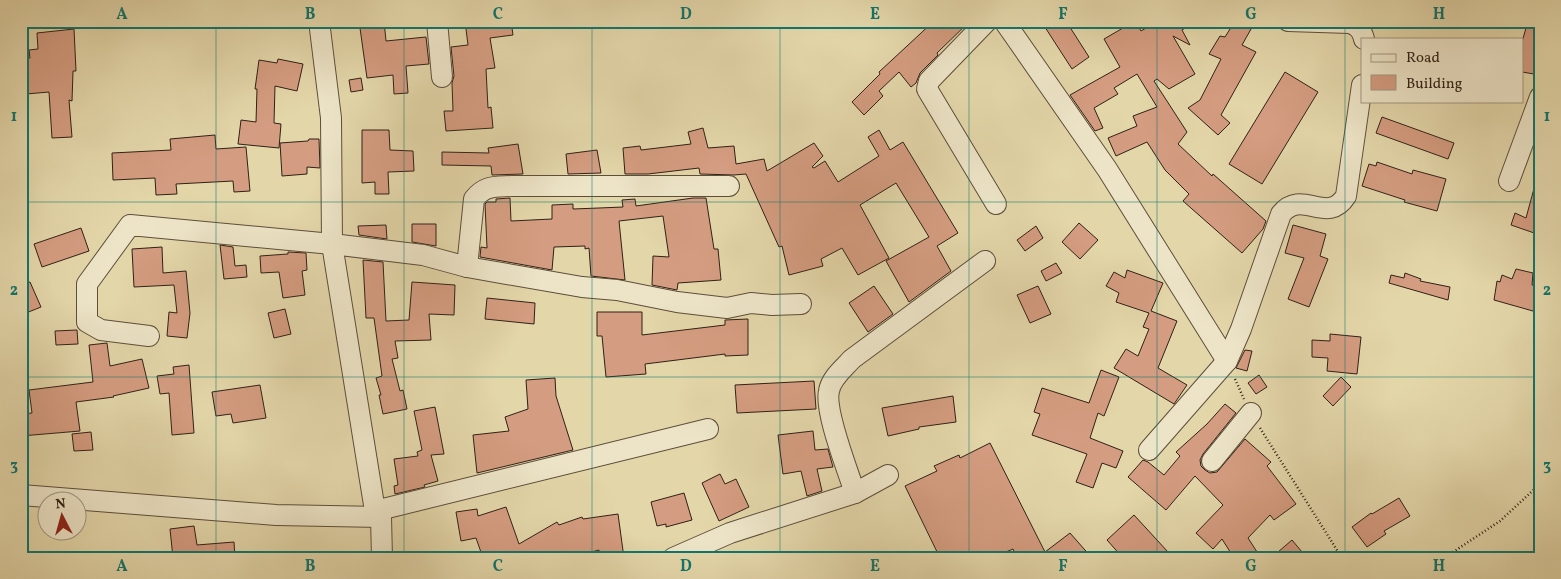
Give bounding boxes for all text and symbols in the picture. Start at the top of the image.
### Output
text: A [116,4,128,26]
text: B [305,4,316,26]
text: C [493,4,503,26]
text: D [680,4,692,26]
text: E [870,4,880,26]
text: F [1058,4,1068,26]
text: G [1245,4,1257,26]
text: H [1433,4,1445,26]
legend [1361,38,1524,102]
text: Road [1406,48,1440,69]
text: Building [1406,74,1463,95]
text: 1 [11,106,17,128]
text: 1 [1544,106,1550,128]
text: 2 [10,280,18,302]
text: 2 [1543,280,1551,302]
text: 3 [10,455,18,477]
text: 3 [1543,455,1551,477]
north arrow [38,492,88,542]
text: N [55,495,67,515]
text: A [116,556,128,578]
text: B [305,556,316,578]
text: C [493,556,503,578]
text: D [680,556,692,578]
text: E [870,556,880,578]
text: F [1058,556,1068,578]
text: G [1245,556,1257,578]
text: H [1433,556,1445,578]

